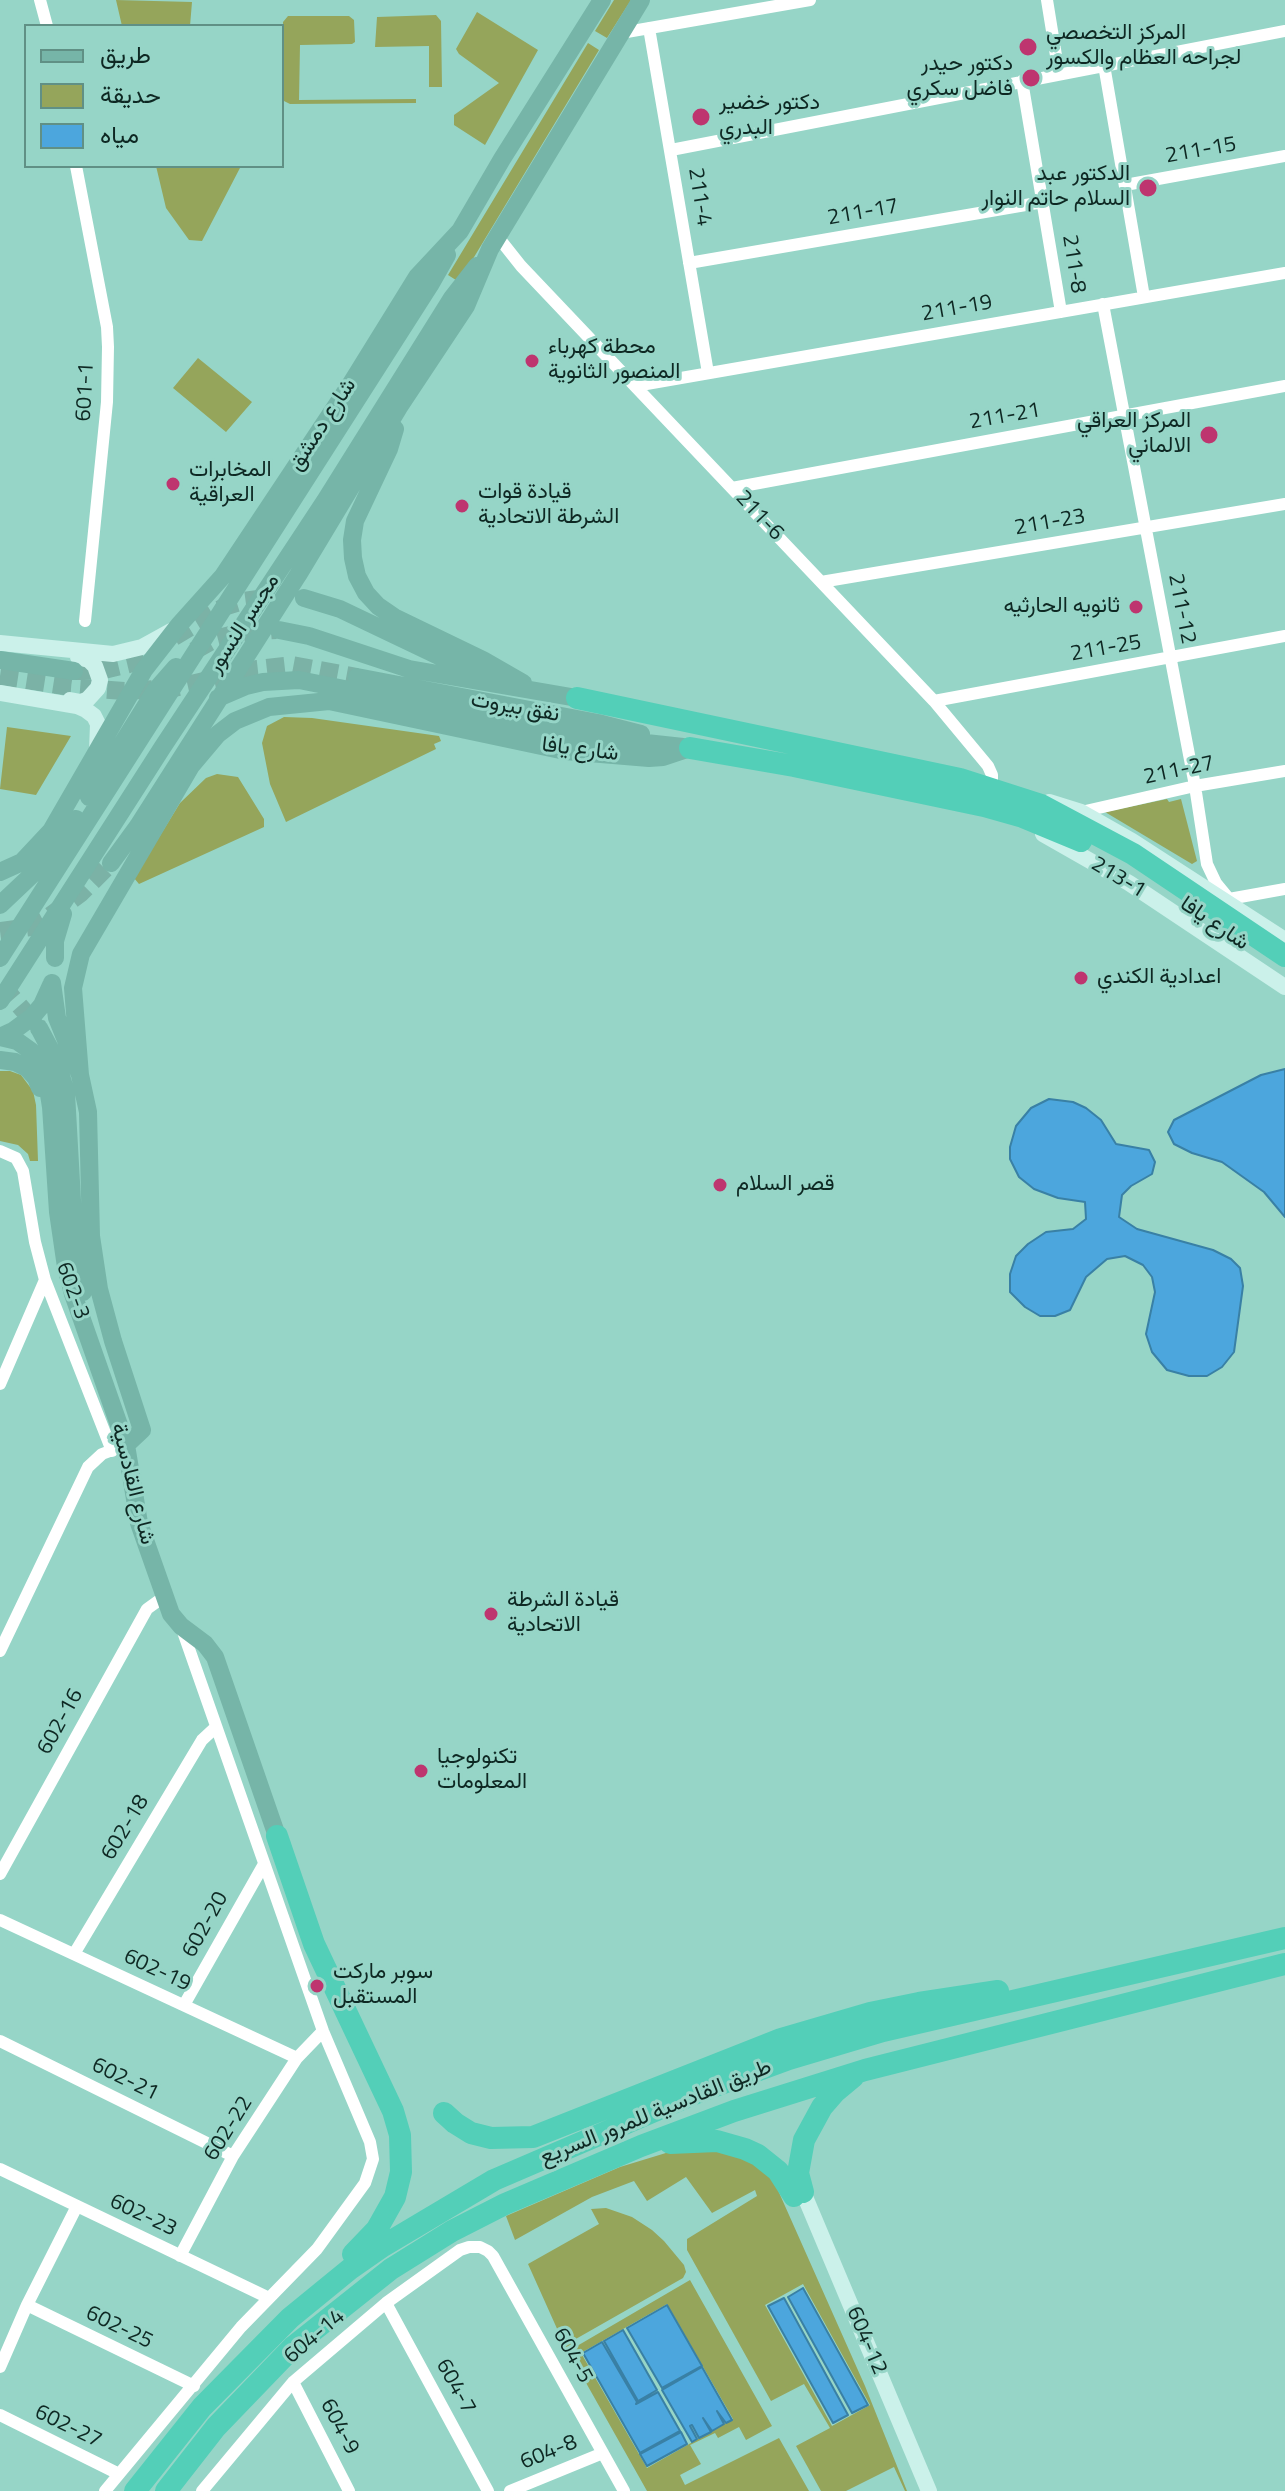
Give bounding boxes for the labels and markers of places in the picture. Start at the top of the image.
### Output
place label: المركز التخصصي لجراحه العظام والكسور [1046,21,1241,72]
marker: المركز التخصصي لجراحه العظام والكسور [1017,36,1039,58]
place label: دكتور حيدر فاضل سكري [907,52,1013,104]
marker: دكتور حيدر فاضل سكري [1020,67,1042,89]
place label: دكتور خضير البدري [719,91,820,142]
marker: دكتور خضير البدري [690,106,712,128]
place label: الدكتور عبد السلام حاتم النوار [982,162,1130,214]
marker: الدكتور عبد السلام حاتم النوار [1137,177,1159,199]
place label: محطة كهرباء المنصور الثانوية [548,335,680,386]
marker: محطة كهرباء المنصور الثانوية [523,352,541,370]
place label: المركز العراقي الالماني [1077,409,1191,460]
marker: المركز العراقي الالماني [1198,424,1220,446]
place label: المخابرات العراقية [189,458,272,510]
marker: المخابرات العراقية [164,475,182,493]
place label: قيادة قوات الشرطة الاتحادية [478,480,619,532]
marker: قيادة قوات الشرطة الاتحادية [453,497,471,515]
place label: ثانويه الحارثيه [1003,594,1120,620]
marker: ثانويه الحارثيه [1127,598,1145,616]
place label: اعدادية الكندي [1097,965,1221,991]
marker: اعدادية الكندي [1072,969,1090,987]
place label: قصر السلام [736,1172,835,1198]
marker: قصر السلام [711,1176,729,1194]
place label: قيادة الشرطة الاتحادية [507,1588,619,1640]
marker: قيادة الشرطة الاتحادية [482,1605,500,1623]
place label: تكنولوجيا المعلومات [437,1745,527,1796]
marker: تكنولوجيا المعلومات [412,1762,430,1780]
place label: سوبر ماركت المستقبل [333,1960,433,2012]
marker: سوبر ماركت المستقبل [308,1977,326,1995]

